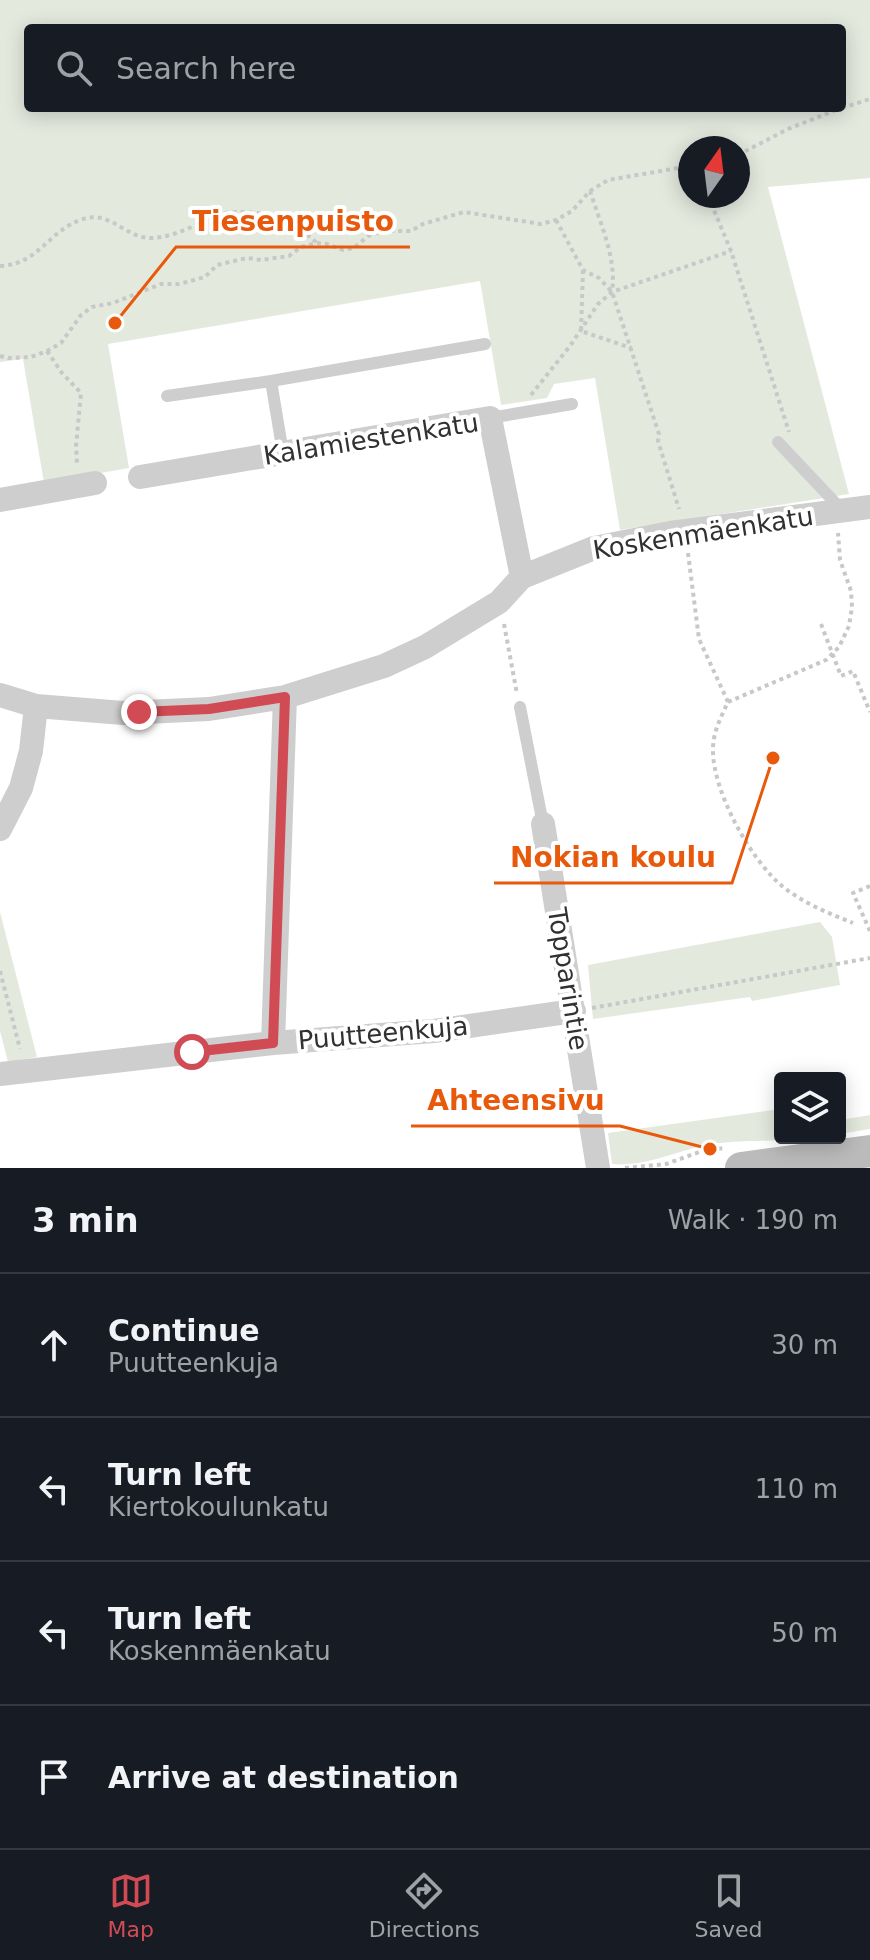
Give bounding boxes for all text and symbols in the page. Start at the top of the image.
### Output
search box [24,24,846,112]
icon: search [52,46,96,90]
text: Search here [116,51,296,86]
north arrow [678,136,750,208]
callout: Tiesenpuisto [176,195,410,247]
text: Tiesenpuisto [192,205,394,238]
street label: Kalamiestenkatu [261,407,481,471]
street label: Koskenmäenkatu [591,501,815,565]
route end [121,694,157,730]
callout: Nokian koulu [494,831,732,883]
text: Nokian koulu [510,841,716,874]
street label: Topparintie [542,904,594,1053]
street label: Puutteenkuja [297,1011,469,1055]
route start [174,1034,210,1070]
map controls [774,1072,846,1144]
button: layers [774,1072,846,1144]
callout: Ahteensivu [411,1074,620,1126]
text: Ahteensivu [427,1084,605,1117]
text: 3 min [32,1200,139,1240]
text: Walk · 190 m [668,1205,838,1235]
text: Continue [108,1313,260,1348]
icon: ahead [32,1323,76,1367]
text: 30 m [771,1330,838,1360]
text: Puutteenkuja [108,1348,279,1378]
text: Turn left [108,1457,251,1492]
icon: left [32,1467,76,1511]
text: 110 m [755,1474,838,1504]
text: Kiertokoulunkatu [108,1492,329,1522]
text: Turn left [108,1601,251,1636]
icon: left [32,1611,76,1655]
text: 50 m [771,1618,838,1648]
text: Koskenmäenkatu [108,1636,331,1666]
icon: arrive [32,1755,76,1799]
text: Arrive at destination [108,1760,459,1795]
tab: Map [107,1869,154,1942]
tab: Directions [369,1869,480,1942]
tab: Saved [695,1869,763,1942]

